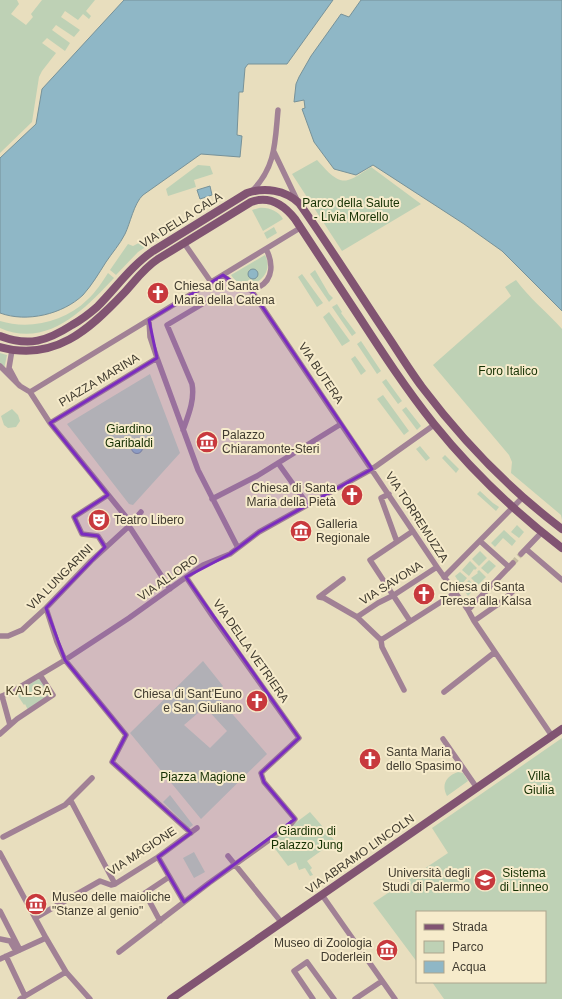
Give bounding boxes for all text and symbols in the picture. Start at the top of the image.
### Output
street label: VIA DELLA CALA [137,189,225,251]
park label: Parco della Salute - Livia Morello [302,196,400,224]
place label: Chiesa di Santa Maria della Catena [174,279,275,307]
church icon: Chiesa di Santa Maria della Catena [145,280,171,306]
street label: VIA BUTERA [295,340,347,406]
street label: PIAZZA MARINA [56,350,142,410]
park label: Foro Italico [478,364,538,378]
park label: Giardino Garibaldi [105,422,153,450]
place label: Palazzo Chiaramonte-Steri [222,428,319,456]
museum icon: Palazzo Chiaramonte-Steri [194,429,220,455]
street label: VIA TORREMUZZA [383,469,451,565]
place label: Chiesa di Santa Maria della Pietà [247,481,336,509]
church icon: Chiesa di Santa Maria della Pietà [339,482,365,508]
theatre icon: Teatro Libero [86,507,112,533]
place label: Teatro Libero [114,513,184,527]
place label: Galleria Regionale [316,517,370,545]
museum icon: Galleria Regionale [288,518,314,544]
street label: VIA LUNGARINI [24,541,96,613]
street label: VIA ALLORO [135,552,201,604]
street label: VIA SAVONA [357,558,425,608]
place label: Chiesa di Santa Teresa alla Kalsa [440,580,532,608]
church icon: Chiesa di Santa Teresa alla Kalsa [411,581,437,607]
street label: VIA DELLA VETRIERA [210,597,292,705]
district label: KALSA [6,683,52,698]
place label: Chiesa di Sant'Euno e San Giuliano [134,687,242,715]
church icon: Chiesa di Sant'Euno e San Giuliano [244,688,270,714]
place label: Santa Maria dello Spasimo [386,745,462,773]
church icon: Santa Maria dello Spasimo [357,746,383,772]
park label: Villa Giulia [524,769,555,797]
park label: Piazza Magione [160,770,246,784]
street label: VIA ABRAMO LINCOLN [303,811,417,897]
street label: VIA MAGIONE [105,824,179,878]
park label: Giardino di Palazzo Jung [271,824,343,852]
place label: Università degli Studi di Palermo [382,866,470,894]
park label: Sistema di Linneo [500,866,549,894]
school or university icon: Università degli Studi di Palermo [472,867,498,893]
place label: Museo delle maioliche "Stanze al genio" [52,890,171,918]
museum icon: Museo delle maioliche "Stanze al genio" [23,891,49,917]
legend [416,911,546,983]
text: Strada [452,920,488,934]
place label: Museo di Zoologia Doderlein [274,936,372,964]
museum icon: Museo di Zoologia Doderlein [374,937,400,963]
text: Parco [452,940,484,954]
text: Acqua [452,960,486,974]

